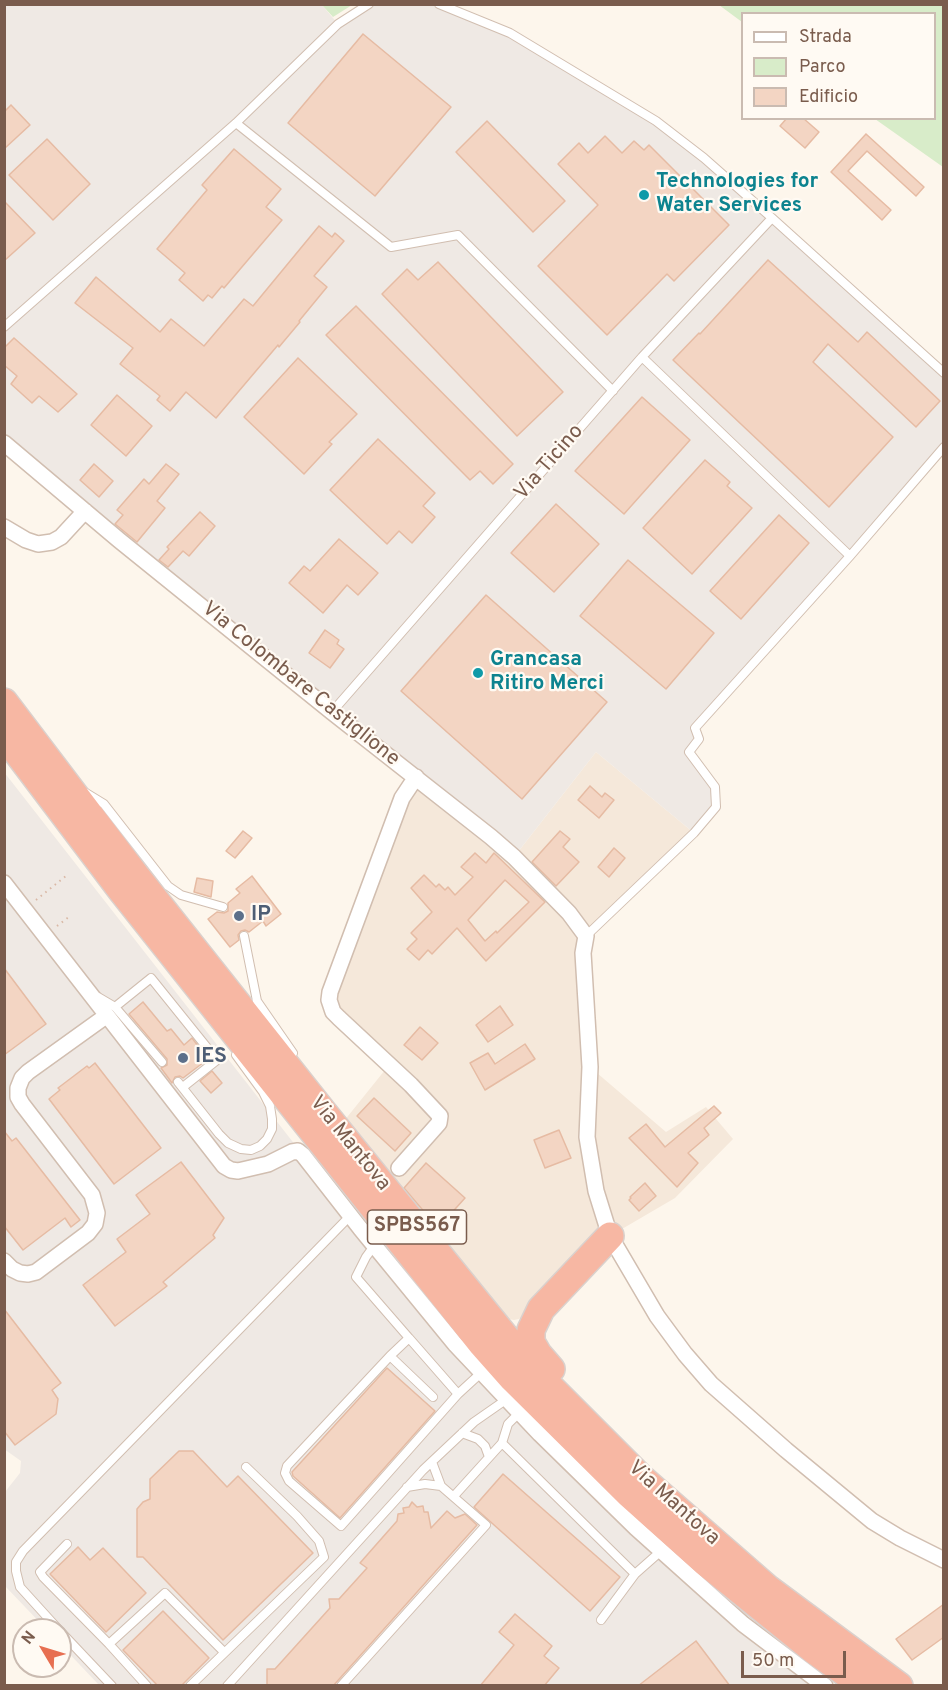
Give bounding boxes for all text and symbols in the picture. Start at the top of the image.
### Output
legend [741,12,936,120]
text: Strada [799,26,852,49]
text: Parco [799,56,845,79]
text: Edificio [799,86,858,109]
place label: Technologies for Water Services [656,170,818,220]
marker: Technologies for Water Services [637,188,651,202]
street label: Via Ticino [510,420,590,506]
street label: Via Colombare Castiglione [196,597,404,773]
place label: Grancasa Ritiro Merci [490,648,604,698]
marker: Grancasa Ritiro Merci [471,666,485,680]
place label: IP [251,903,271,929]
marker: IP [232,909,246,923]
place label: IES [195,1045,227,1071]
marker: IES [176,1051,190,1065]
street label: Via Mantova [303,1091,395,1197]
road number: SPBS567 [368,1210,466,1244]
street label: Via Mantova [622,1456,724,1552]
north arrow [12,1618,72,1678]
text: N [18,1627,41,1649]
scale bar [744,1639,849,1677]
text: 50 m [752,1650,794,1673]

